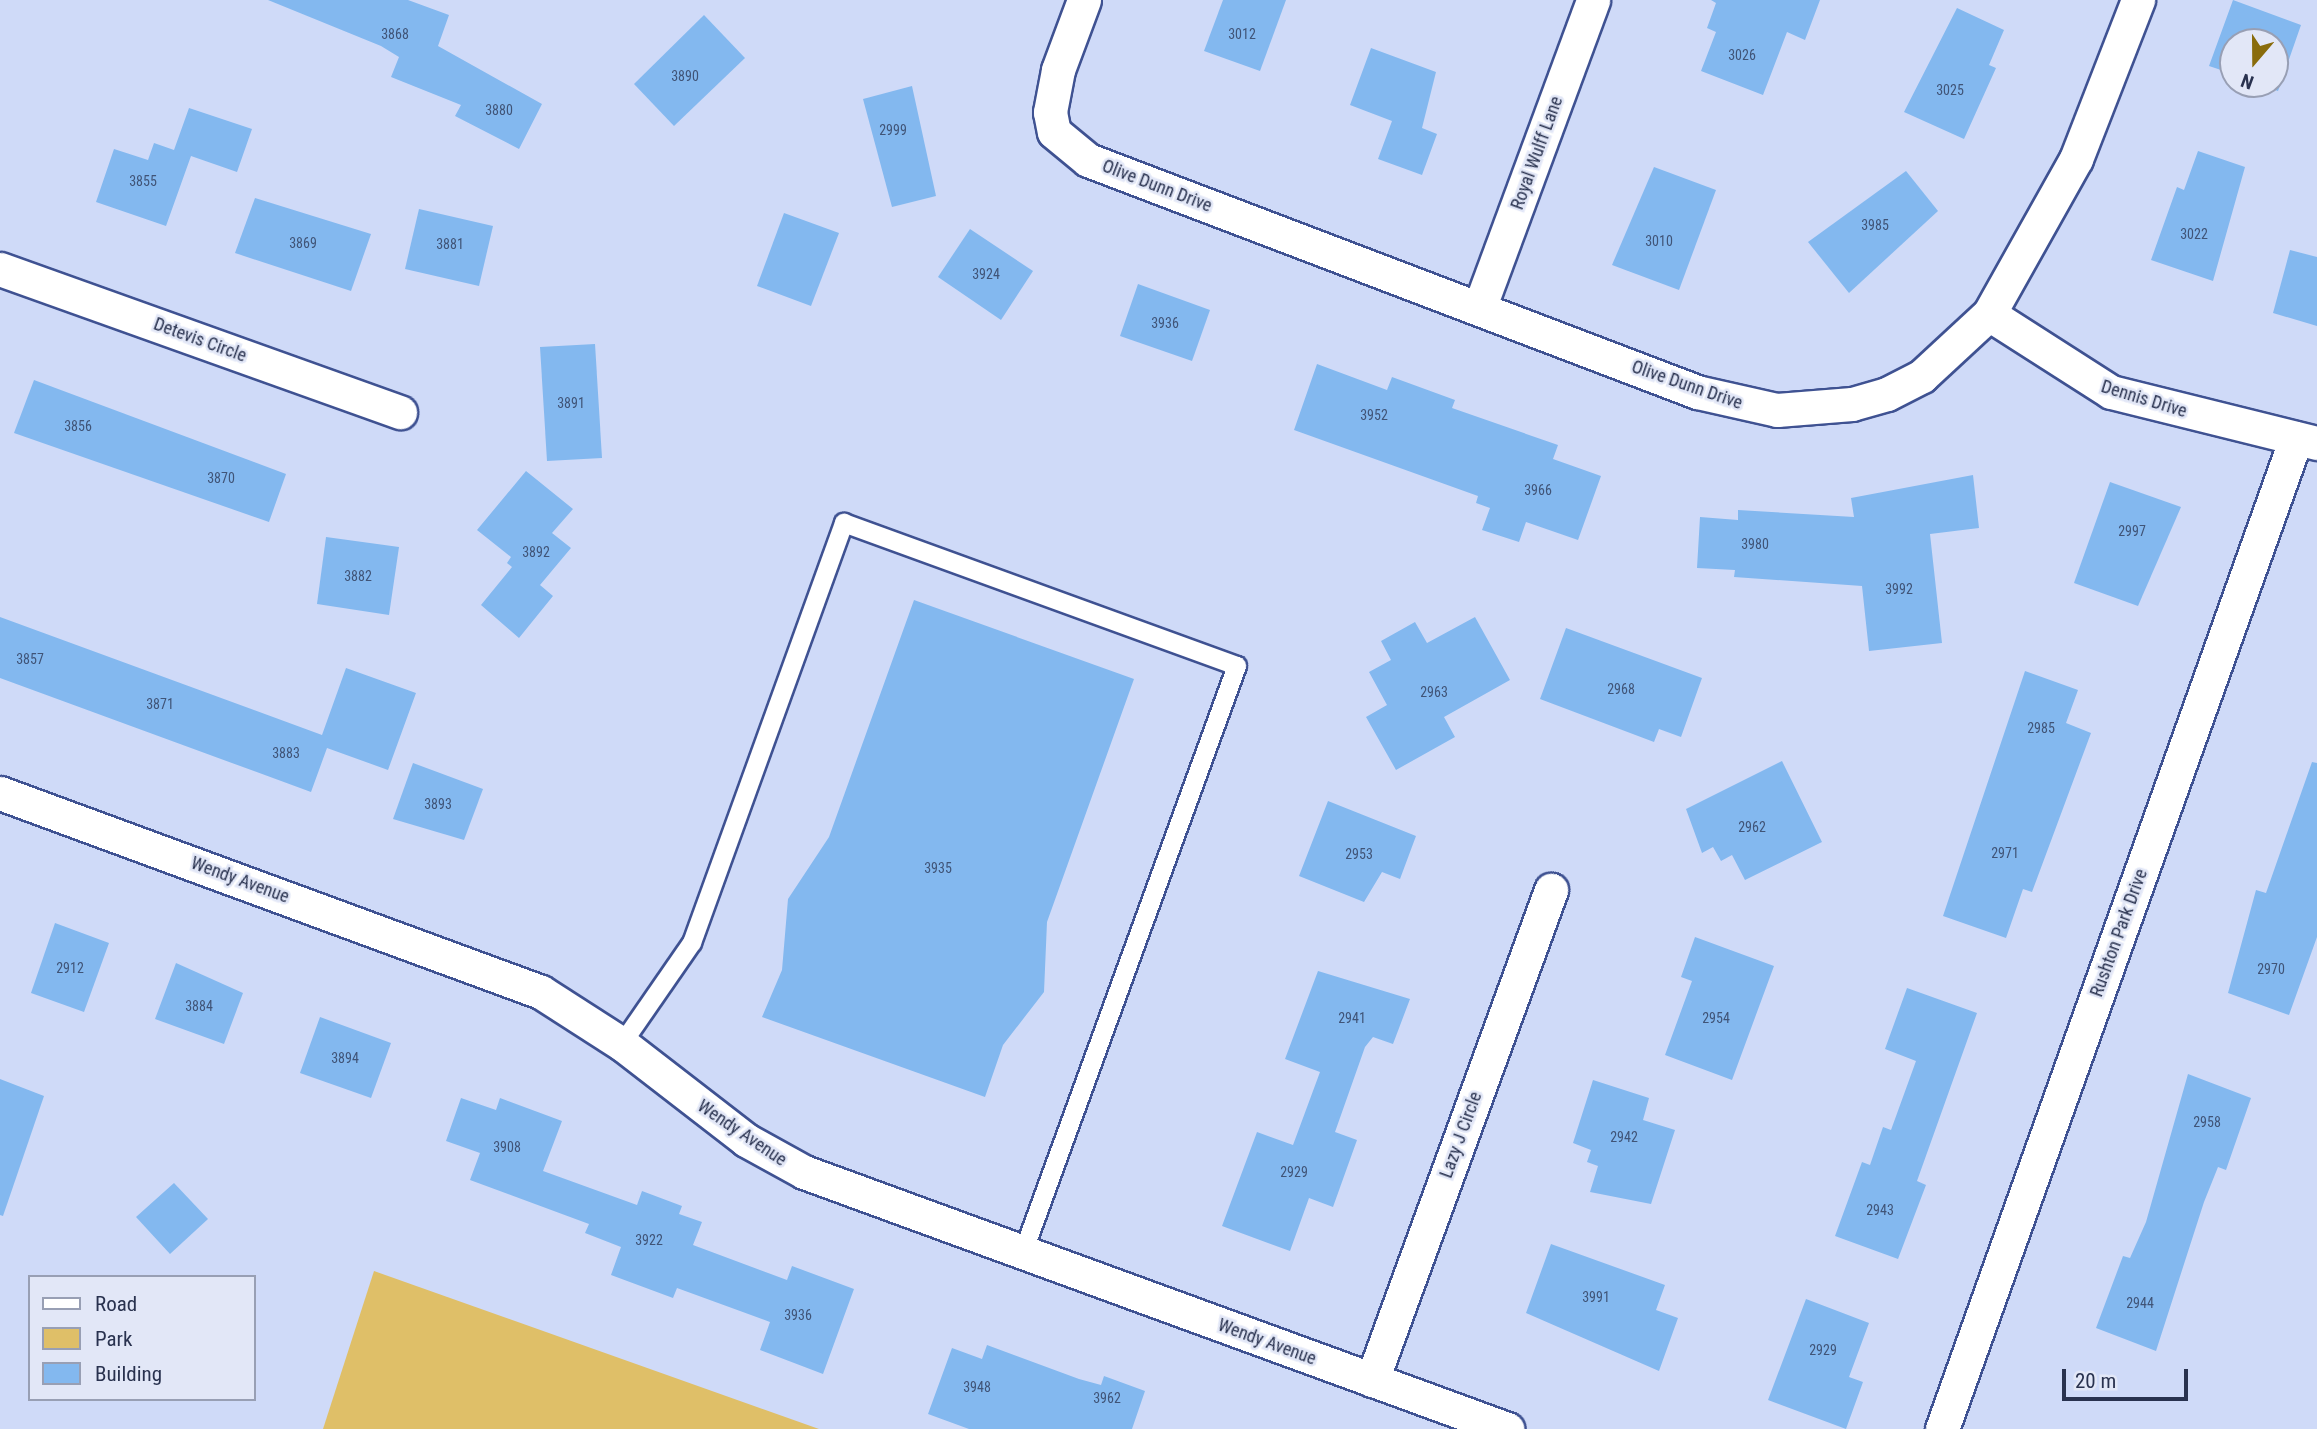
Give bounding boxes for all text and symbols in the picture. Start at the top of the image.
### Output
house number: 3868 [381,26,409,42]
house number: 3012 [1228,26,1256,42]
north arrow [2219,28,2289,98]
house number: 3026 [1728,47,1756,63]
house number: 3890 [671,68,699,84]
text: N [2238,69,2257,94]
house number: 3025 [1936,82,1964,98]
street label: Royal Wulff Lane [1507,93,1567,213]
house number: 3880 [485,102,513,118]
house number: 2999 [879,122,907,138]
street label: Olive Dunn Drive [1099,155,1215,217]
house number: 3855 [129,173,157,189]
house number: 3985 [1861,217,1889,233]
house number: 3022 [2180,226,2208,242]
house number: 3010 [1645,233,1673,249]
house number: 3869 [289,235,317,251]
house number: 3881 [436,236,464,252]
house number: 3924 [972,266,1000,282]
street label: Detevis Circle [151,313,249,367]
house number: 3936 [1151,315,1179,331]
street label: Olive Dunn Drive [1629,356,1745,414]
street label: Dennis Drive [2099,376,2189,422]
house number: 3891 [557,395,585,411]
house number: 3952 [1360,407,1388,423]
house number: 3856 [64,418,92,434]
house number: 3870 [207,470,235,486]
house number: 3966 [1524,482,1552,498]
house number: 2997 [2118,523,2146,539]
house number: 3980 [1741,536,1769,552]
house number: 3892 [522,544,550,560]
house number: 3882 [344,568,372,584]
house number: 3992 [1885,581,1913,597]
house number: 3857 [16,651,44,667]
house number: 2968 [1607,681,1635,697]
house number: 2963 [1420,684,1448,700]
house number: 3871 [146,696,174,712]
house number: 2985 [2027,720,2055,736]
house number: 3883 [272,745,300,761]
house number: 3893 [424,796,452,812]
house number: 2962 [1738,819,1766,835]
house number: 2971 [1991,845,2019,861]
house number: 2953 [1345,846,1373,862]
street label: Wendy Avenue [188,852,292,908]
house number: 3935 [924,860,952,876]
street label: Rushton Park Drive [2086,866,2152,1000]
house number: 2912 [56,960,84,976]
house number: 2970 [2257,961,2285,977]
house number: 3884 [185,998,213,1014]
house number: 2941 [1338,1010,1366,1026]
house number: 2954 [1702,1010,1730,1026]
house number: 3894 [331,1050,359,1066]
street label: Lazy J Circle [1435,1089,1487,1181]
street label: Wendy Avenue [693,1095,791,1171]
house number: 2958 [2193,1114,2221,1130]
house number: 2942 [1610,1129,1638,1145]
house number: 3908 [493,1139,521,1155]
house number: 2929 [1280,1164,1308,1180]
house number: 2943 [1866,1202,1894,1218]
house number: 3922 [635,1232,663,1248]
legend [28,1275,256,1401]
house number: 3991 [1582,1289,1610,1305]
text: Road [95,1292,137,1316]
house number: 2944 [2126,1295,2154,1311]
house number: 3936 [784,1307,812,1323]
street label: Wendy Avenue [1215,1314,1319,1370]
text: Park [95,1327,132,1351]
house number: 2929 [1809,1342,1837,1358]
scale bar [2065,1356,2191,1400]
text: Building [95,1362,162,1386]
text: 20 m [2075,1369,2116,1393]
house number: 3948 [963,1379,991,1395]
house number: 3962 [1093,1390,1121,1406]

